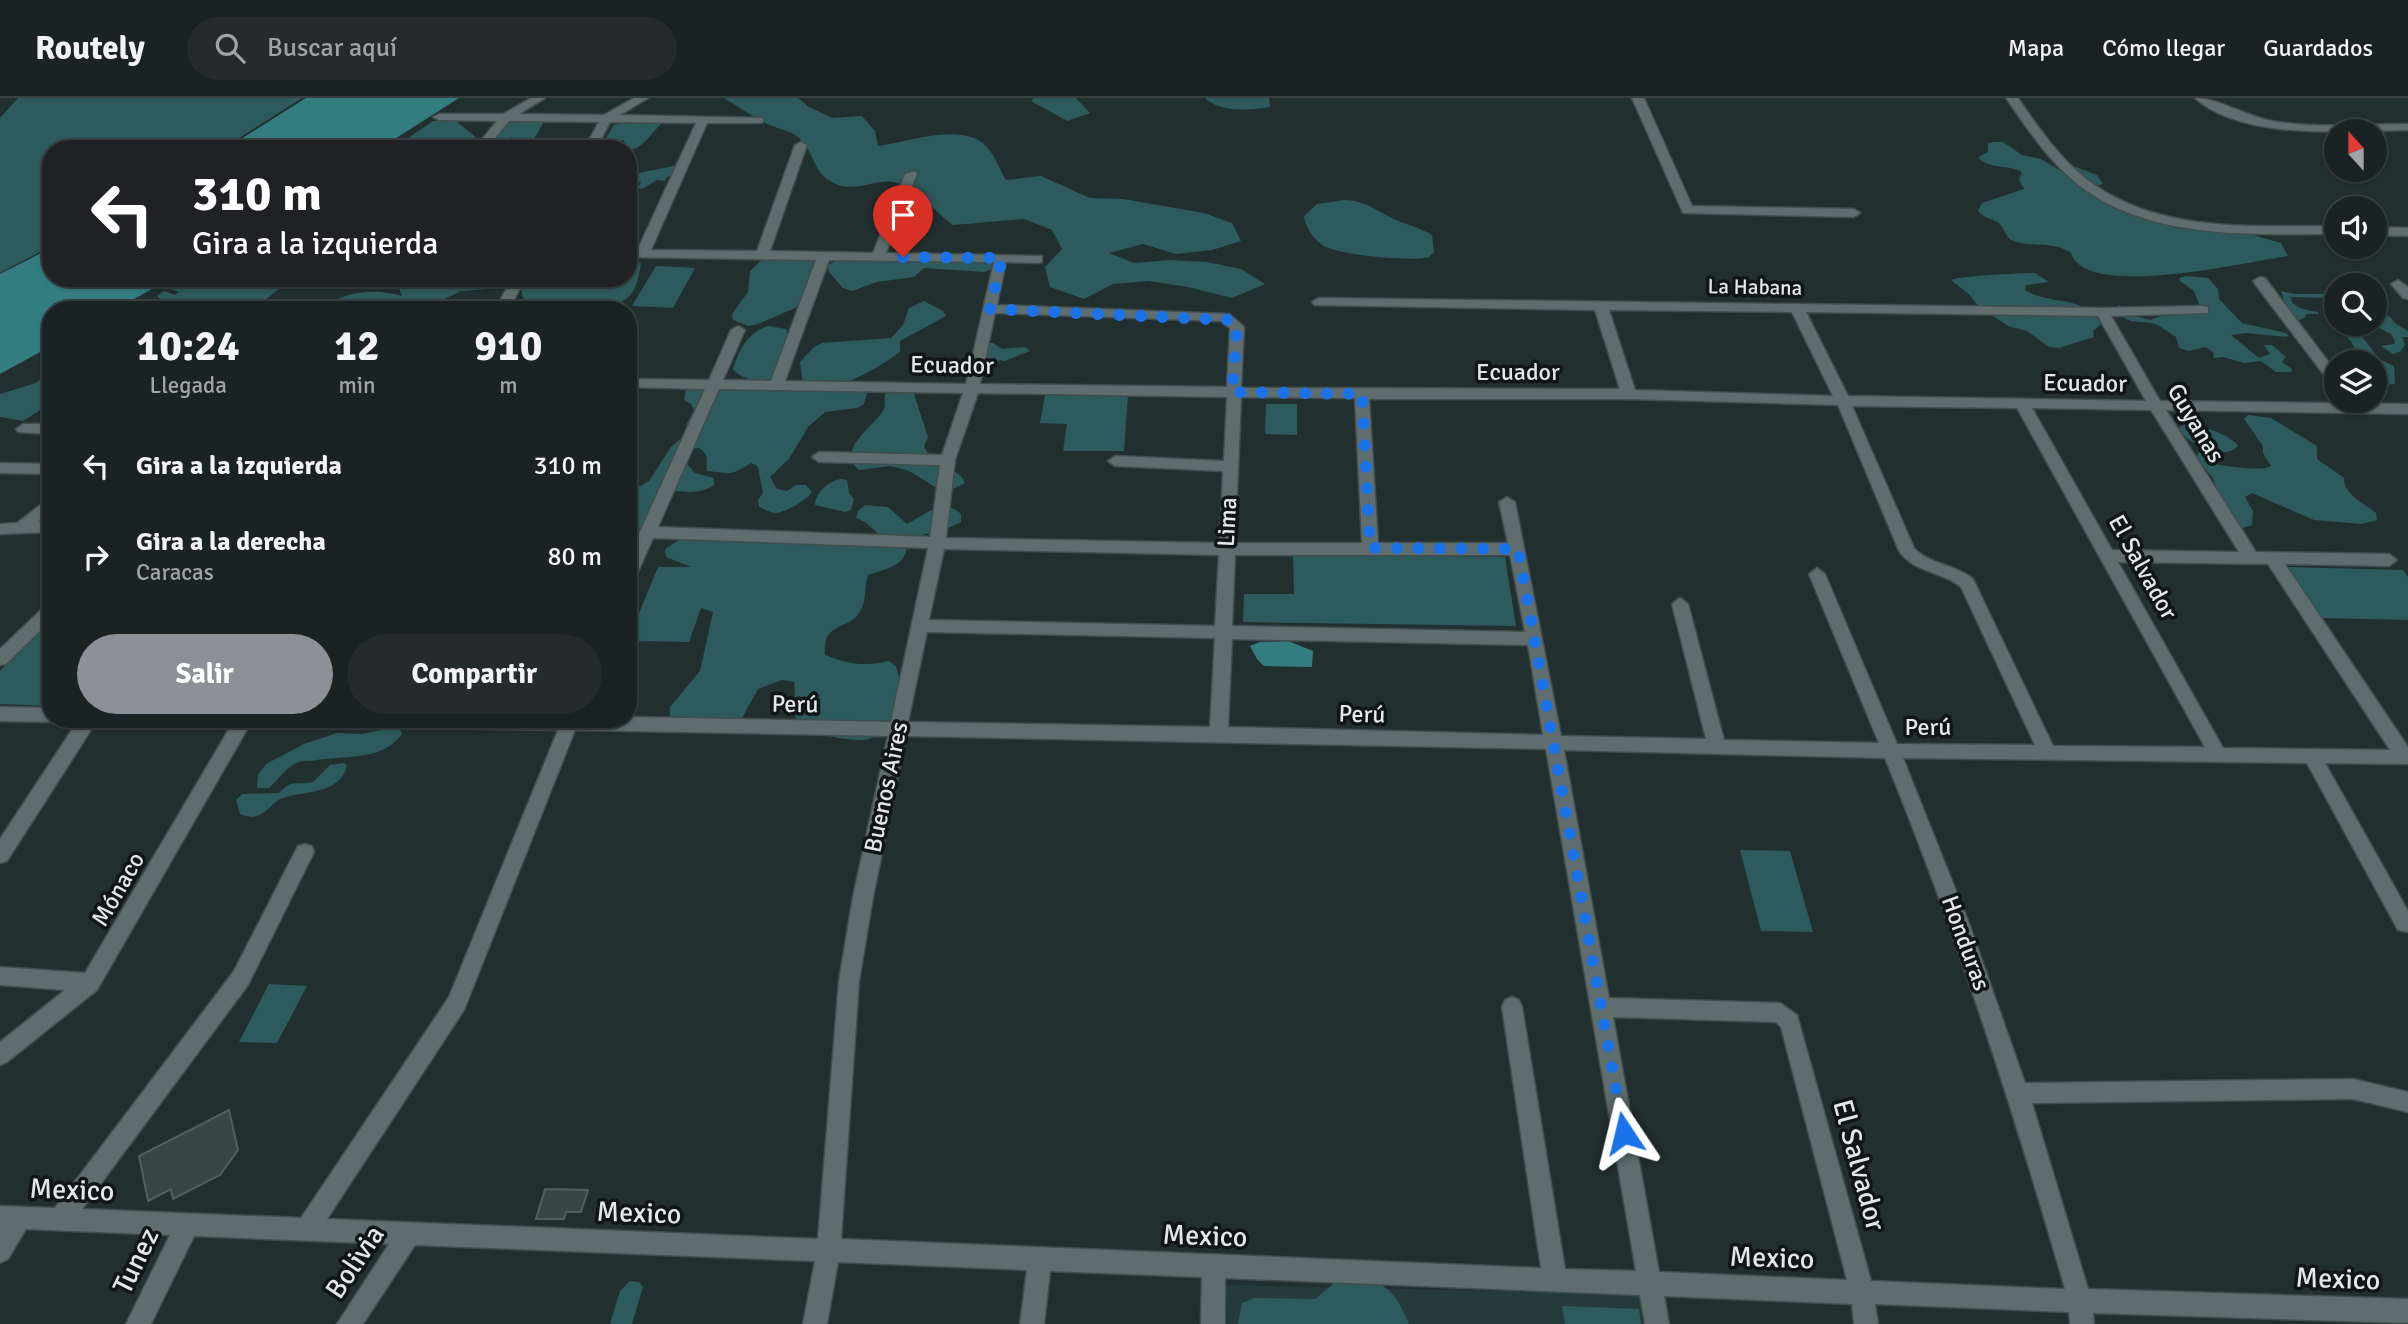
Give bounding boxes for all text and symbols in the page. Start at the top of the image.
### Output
search box [187,17,677,80]
text: Routely [35,28,145,69]
icon: search [211,29,249,67]
text: Buscar aquí [267,32,397,64]
text: Mapa [2008,33,2064,63]
text: Cómo llegar [2102,33,2225,63]
text: Guardados [2263,33,2373,63]
north arrow [2324,119,2387,182]
map controls [2324,119,2387,413]
text: 310 m [192,164,322,224]
icon: left [77,168,168,259]
pin [873,185,933,257]
icon: arrive [884,196,922,234]
button: sound [2324,196,2387,259]
text: Gira a la izquierda [192,224,439,263]
street label: La Habana [1707,273,1803,301]
button: search [2324,273,2387,336]
text: 10:24 [137,321,240,372]
text: 12 [334,321,380,372]
text: 910 [474,321,542,372]
street label: Ecuador [910,349,994,381]
button: layers [2324,350,2387,413]
street label: Ecuador [1476,357,1560,387]
street label: Ecuador [2043,367,2127,399]
text: Llegada [149,371,227,400]
text: min [338,371,376,400]
text: m [499,371,517,400]
street label: Guyanas [2161,378,2231,468]
icon: left [77,447,115,485]
text: Gira a la izquierda [136,450,342,482]
text: 310 m [533,450,602,482]
street label: Lima [1211,496,1243,548]
street label: El Salvador [2102,509,2184,625]
text: Gira a la derecha [136,526,326,558]
icon: right [77,538,115,576]
text: 80 m [547,541,602,573]
text: Caracas [136,558,214,587]
button: Salir [77,634,333,714]
button: Compartir [347,634,602,714]
street label: Perú [771,689,819,719]
street label: Perú [1338,698,1386,730]
street label: Perú [1905,712,1951,742]
street label: Buenos Aires [857,719,915,855]
street label: Mónaco [85,847,151,931]
street label: Honduras [1935,891,1997,995]
position arrow [1587,1096,1661,1170]
street label: El Salvador [1825,1096,1893,1235]
street label: Mexico [29,1172,115,1208]
street label: Mexico [596,1195,682,1231]
street label: Mexico [1162,1218,1248,1254]
street label: Bolivia [318,1219,392,1305]
street label: Tunez [106,1223,166,1299]
street label: Mexico [1729,1240,1815,1276]
street label: Mexico [2295,1261,2381,1297]

